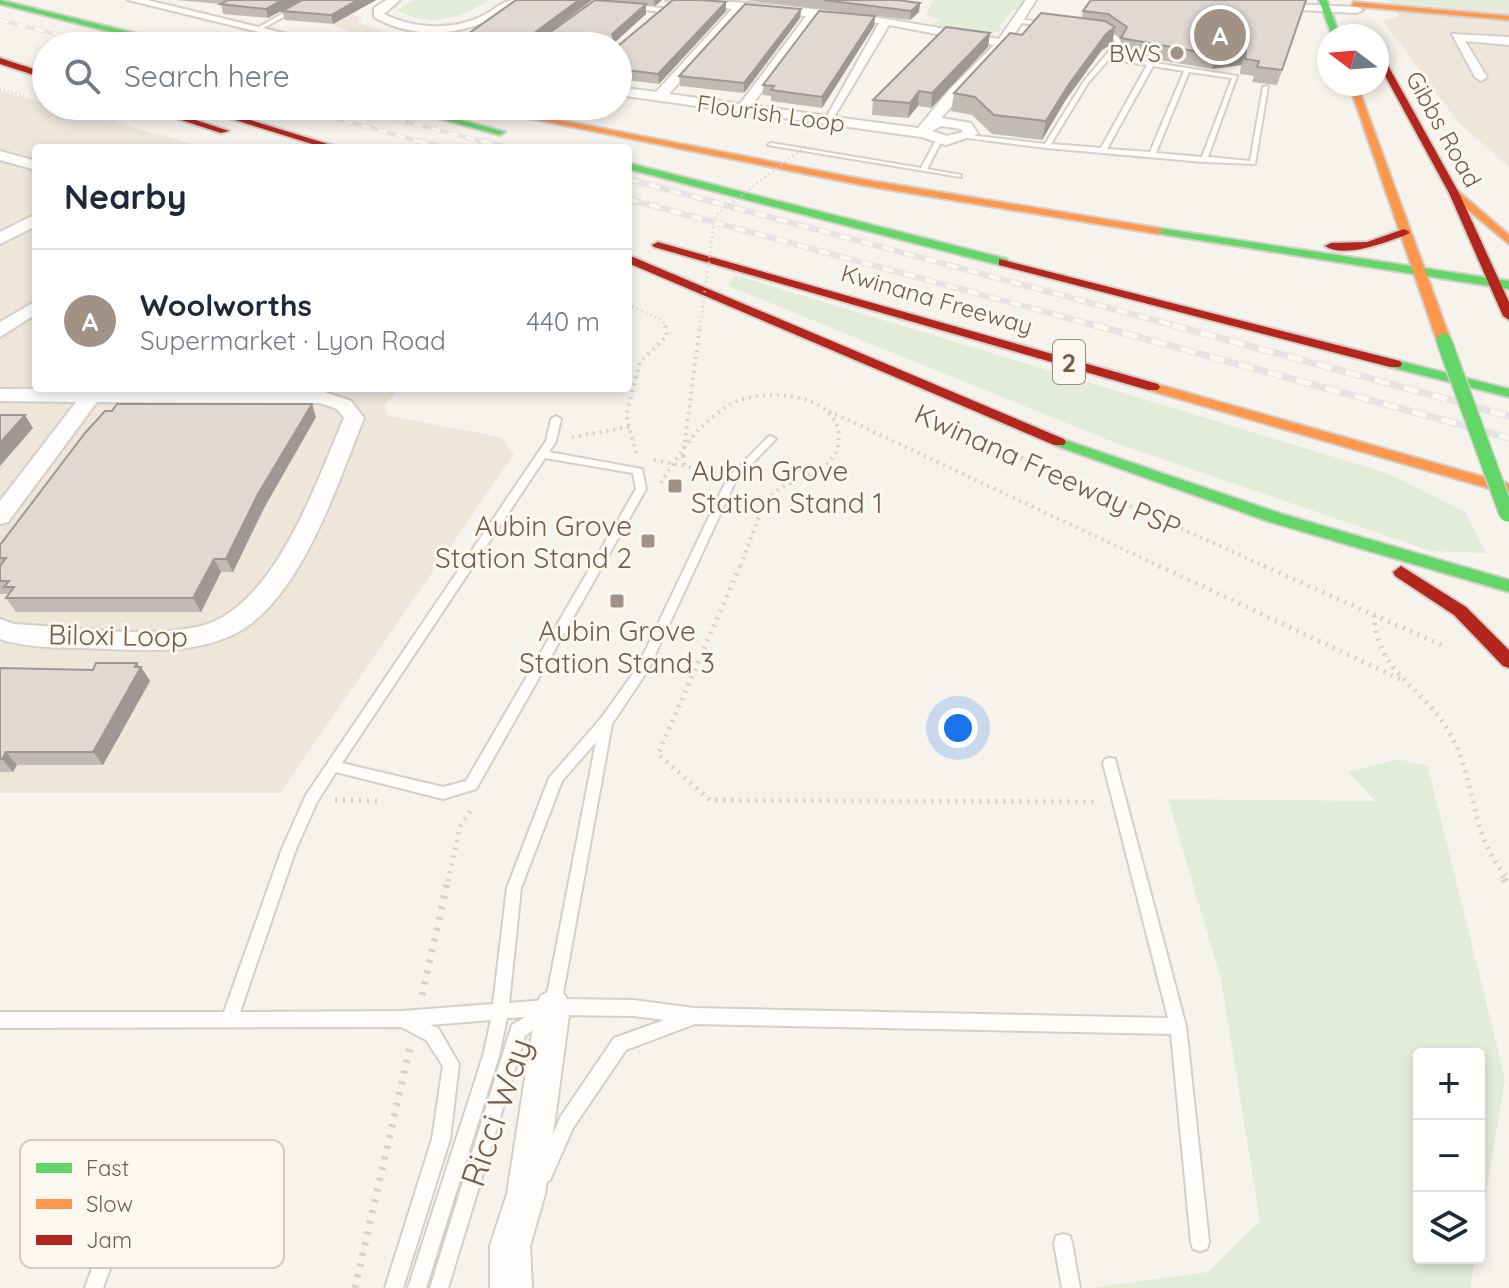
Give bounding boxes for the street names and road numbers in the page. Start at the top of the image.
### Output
street label: Gibbs Road [1400,66,1488,192]
street label: Flourish Loop [695,88,847,138]
street label: Kwinana Freeway [838,257,1036,341]
road number: 2 [1053,340,1085,384]
street label: Kwinana Freeway PSP [909,396,1187,544]
street label: Biloxi Loop [48,616,188,654]
street label: Ricci Way [451,1032,541,1192]

